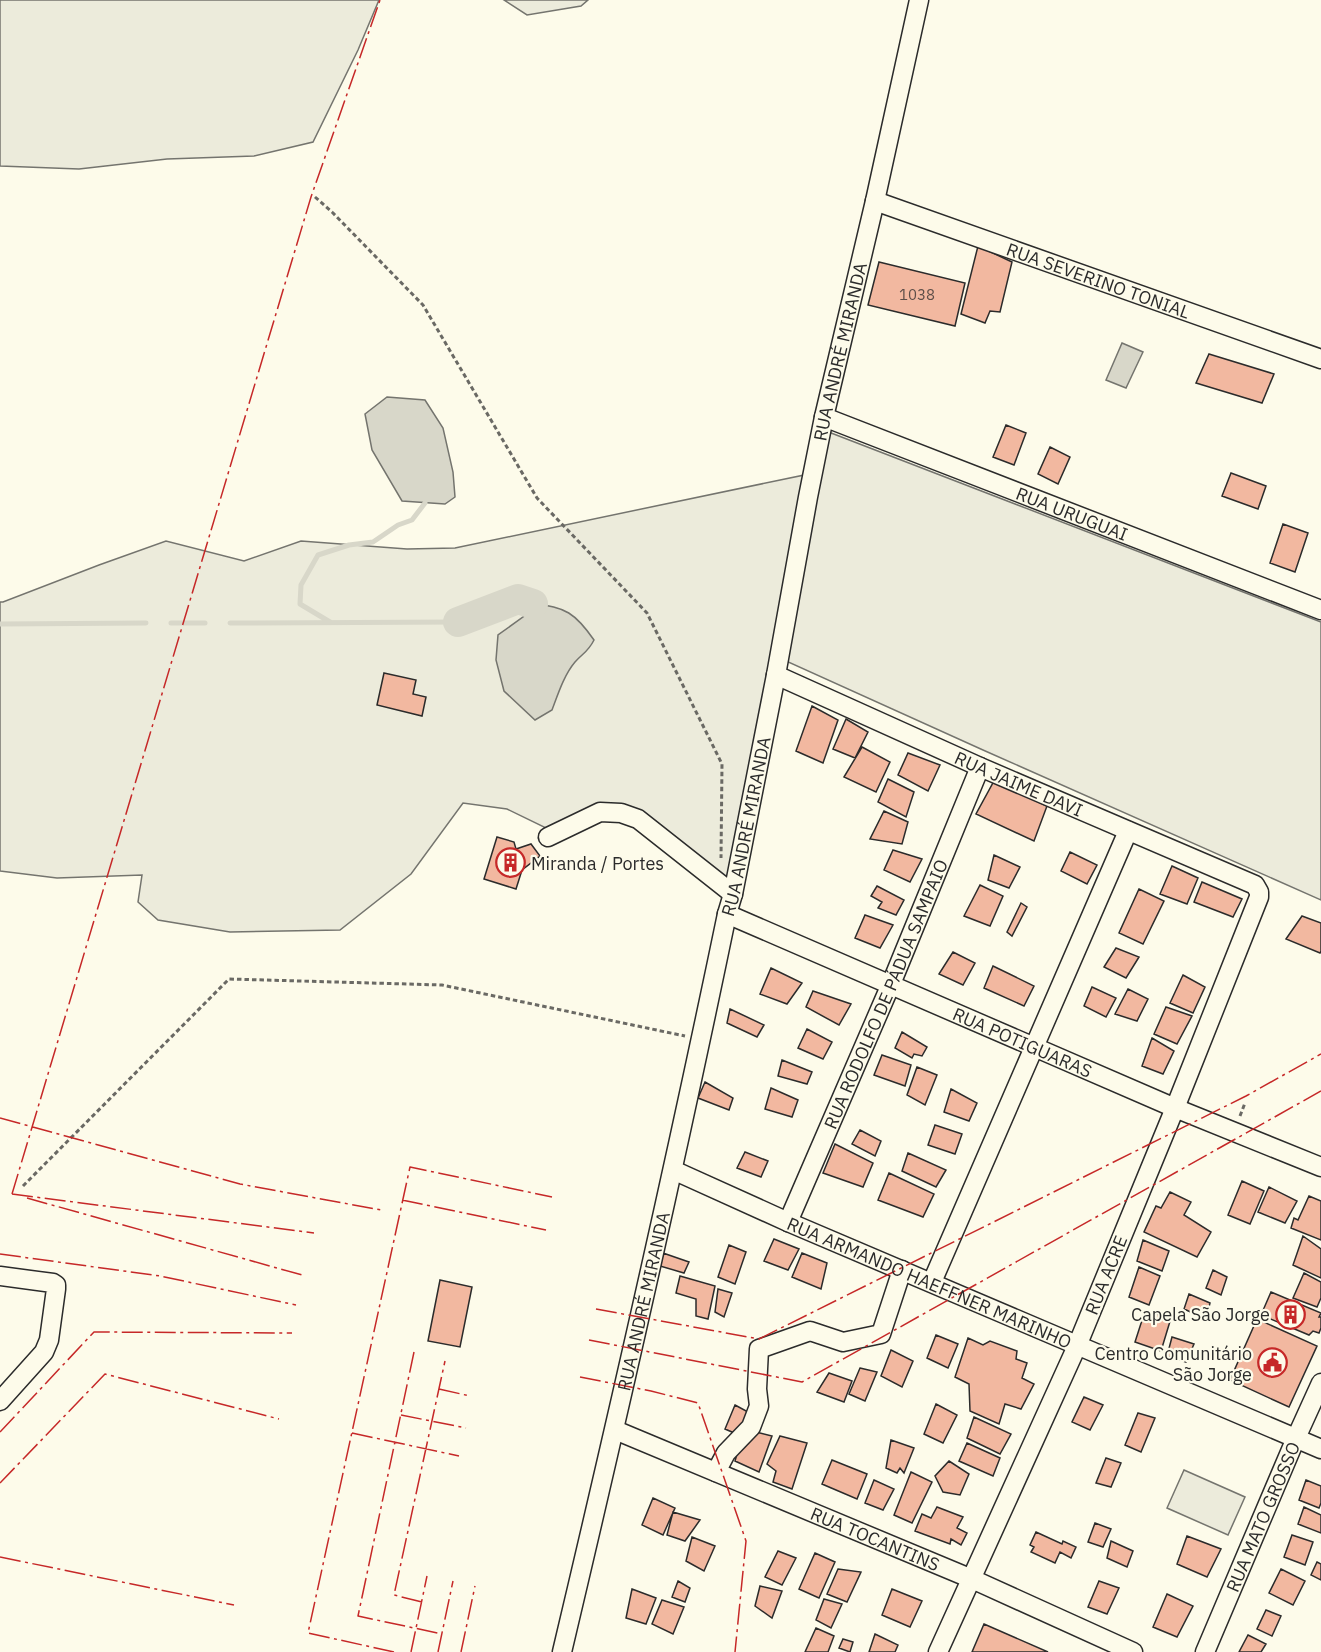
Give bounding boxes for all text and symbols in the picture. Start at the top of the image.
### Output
street label: RUA SEVERINO TONIAL [1004,237,1193,323]
street label: RUA ANDRÉ MIRANDA [808,260,872,443]
house number: 1038 [899,285,935,304]
street label: RUA URUGUAI [1013,481,1131,545]
street label: RUA ANDRÉ MIRANDA [716,734,775,919]
street label: RUA JAIME DAVI [951,746,1086,821]
building icon: Miranda / Portes [494,847,526,879]
place label: Miranda / Portes [531,852,664,875]
street label: RUA RODOLFO DE PÁDUA SAMPAIO [818,856,952,1132]
street label: RUA POTIGUARAS [949,1002,1096,1082]
street label: RUA ANDRÉ MIRANDA [612,1209,674,1393]
street label: RUA ARMANDO HAEFFNER MARINHO [784,1211,1075,1353]
street label: RUA ACRE [1080,1232,1132,1318]
building icon: Capela São Jorge [1275,1298,1307,1330]
place label: Capela São Jorge [1131,1303,1270,1326]
place label: Centro Comunitário São Jorge [1095,1342,1252,1386]
public building icon: Centro Comunitário São Jorge [1257,1347,1289,1379]
street label: RUA MATO GROSSO [1220,1438,1305,1595]
street label: RUA TOCANTINS [807,1501,943,1576]

